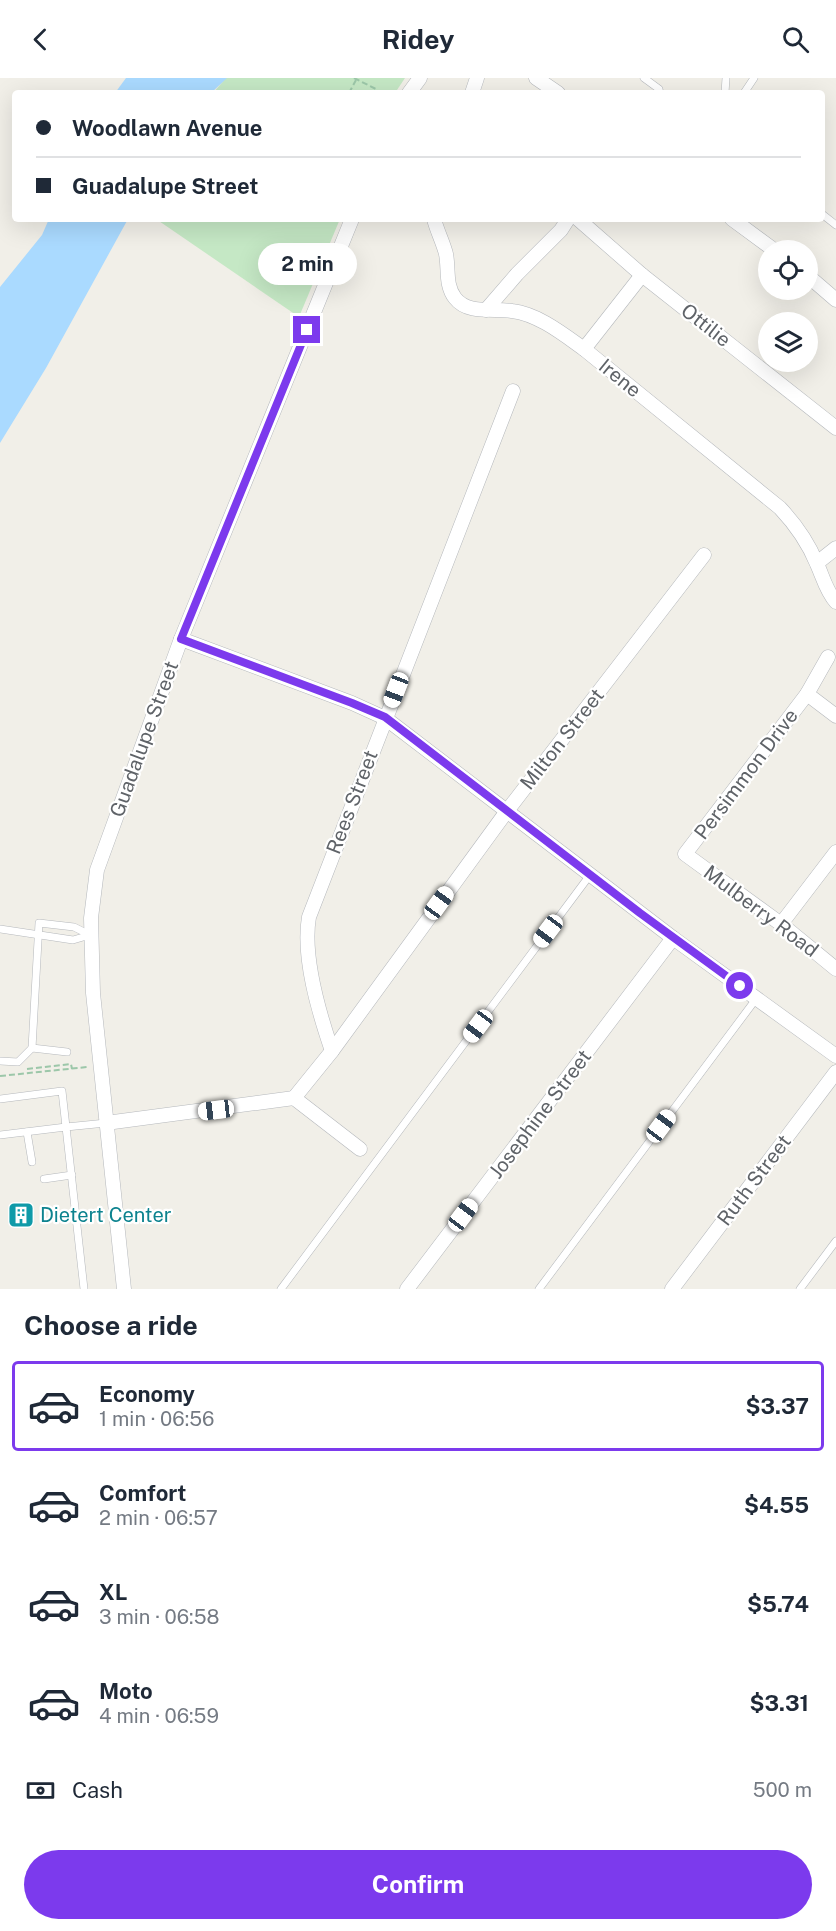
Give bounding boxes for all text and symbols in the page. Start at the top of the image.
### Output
icon: back [24,23,57,56]
text: Ridey [382,23,454,55]
icon: search [779,23,812,56]
text: Woodlawn Avenue [72,115,262,141]
text: Guadalupe Street [72,173,259,199]
map controls [758,240,818,372]
button: locate [758,240,818,300]
callout: 2 min [258,243,356,285]
text: 2 min [281,252,334,276]
street label: Ottilie [676,298,736,352]
button: layers [758,312,818,372]
route end [293,316,320,343]
street label: Irene [594,354,646,402]
street label: Guadalupe Street [105,658,183,820]
car [381,670,411,710]
street label: Milton Street [515,684,609,794]
street label: Persimmon Drive [689,704,803,844]
street label: Rees Street [321,747,383,857]
street label: Mulberry Road [699,860,823,962]
car [421,883,457,923]
car [530,911,566,951]
route start [726,972,753,999]
car [460,1006,496,1046]
street label: Josephine Street [484,1045,596,1183]
car [197,1099,235,1121]
car [643,1106,679,1146]
street label: Ruth Street [712,1130,796,1230]
car [445,1195,481,1235]
building icon: Dietert Center [6,1200,36,1230]
place label: Dietert Center [40,1203,172,1227]
text: Choose a ride [24,1309,198,1341]
icon: car [27,1379,81,1433]
text: Economy [99,1381,195,1407]
text: $3.37 [745,1393,809,1419]
text: 1 min · 06:56 [99,1407,214,1431]
icon: car [27,1478,81,1532]
text: Comfort [99,1480,186,1506]
text: $4.55 [744,1492,809,1518]
text: 2 min · 06:57 [99,1506,218,1530]
icon: car [27,1577,81,1631]
text: XL [99,1579,127,1605]
text: $5.74 [747,1591,809,1617]
text: 3 min · 06:58 [99,1605,219,1629]
icon: car [27,1676,81,1730]
text: Moto [99,1678,153,1704]
text: $3.31 [749,1690,809,1716]
text: 4 min · 06:59 [99,1704,219,1728]
icon: cash [24,1774,57,1807]
text: Cash [72,1777,123,1803]
text: 500 m [753,1778,812,1802]
button: Confirm [24,1850,812,1919]

